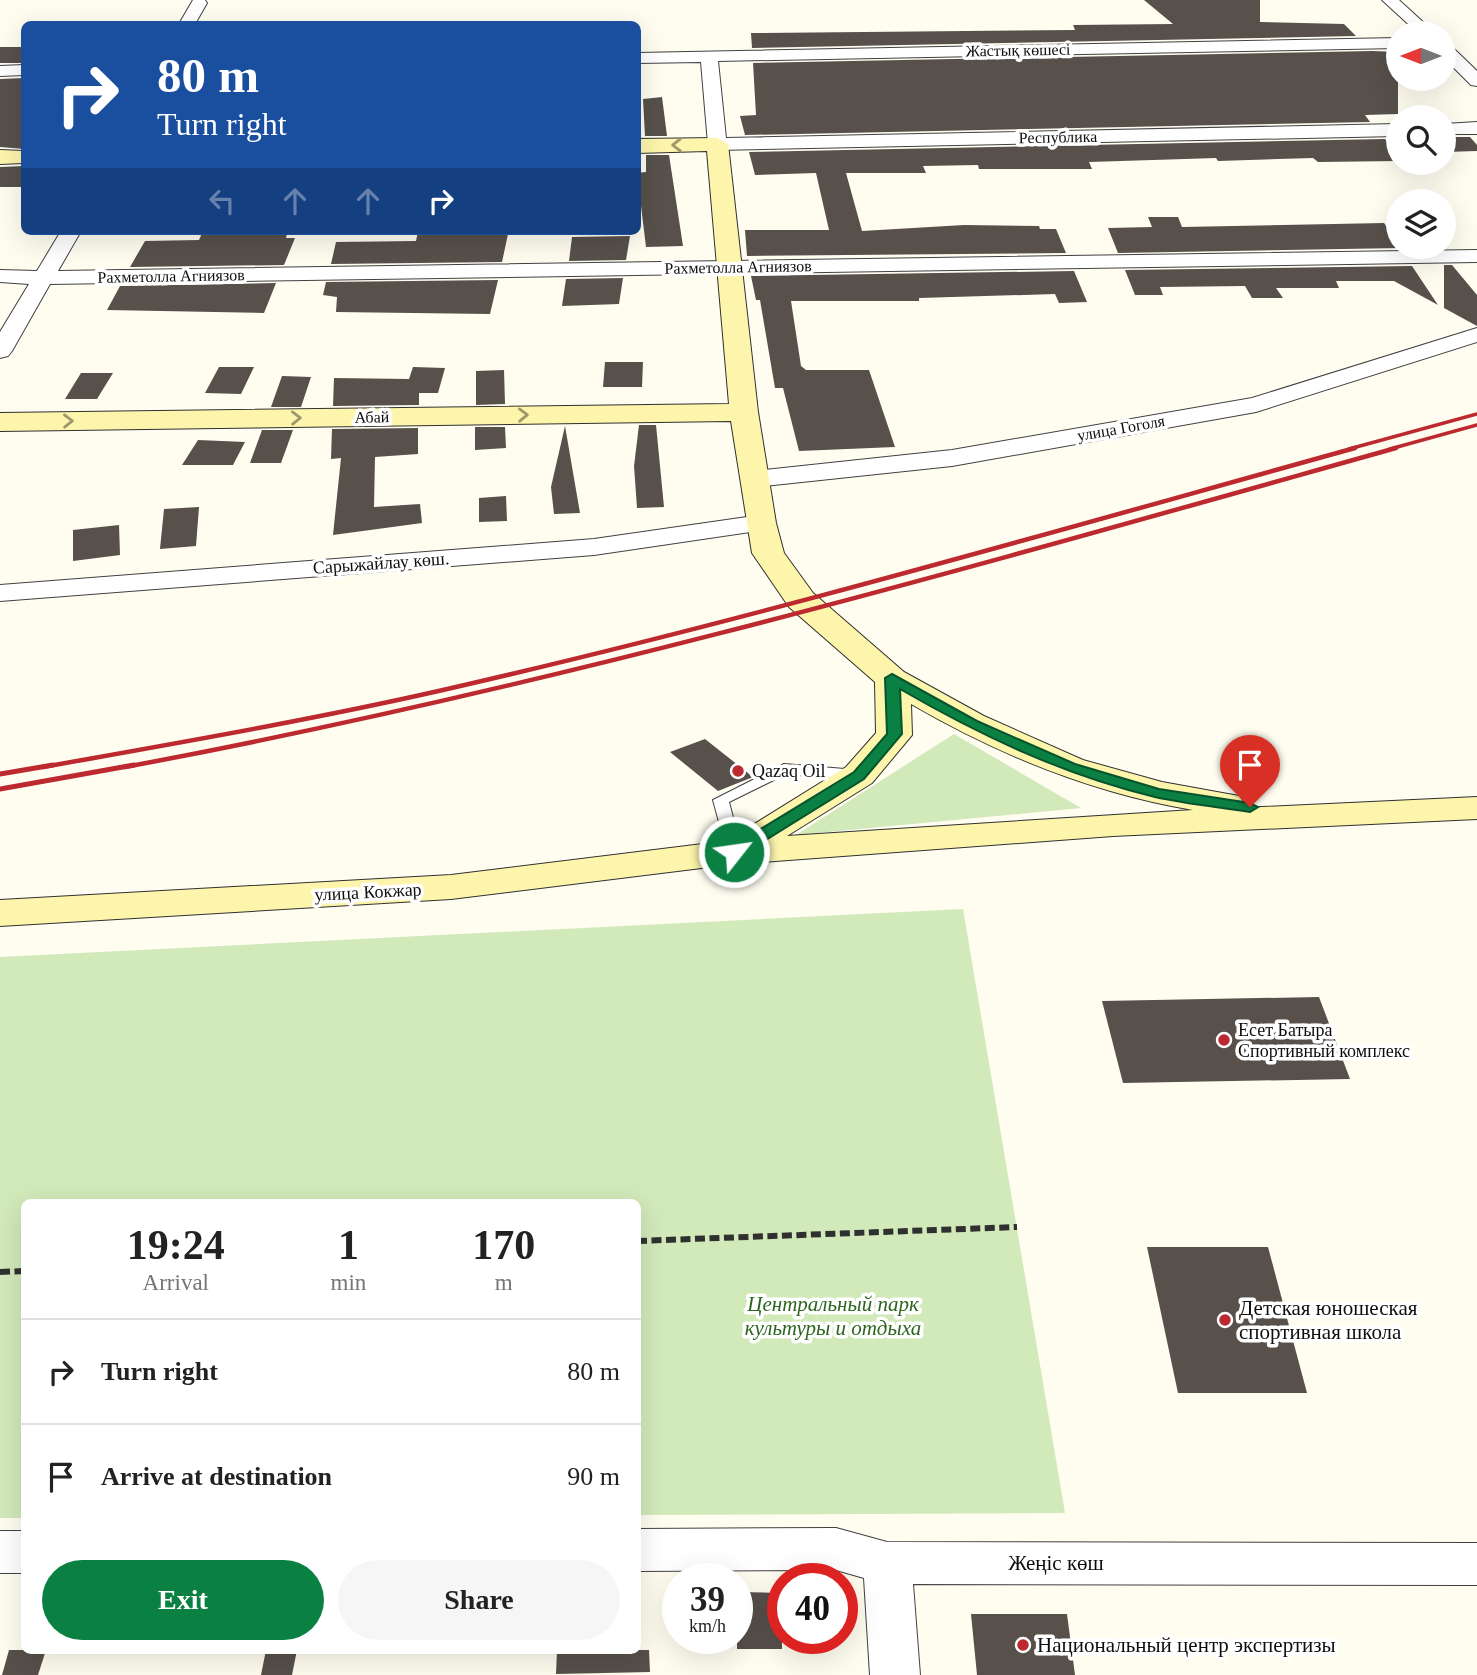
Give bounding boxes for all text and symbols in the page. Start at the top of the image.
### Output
north arrow [1386,21,1456,91]
map controls [1386,21,1456,259]
street label: Жастық көшесі [965,41,1071,60]
text: 80 m [157,48,259,103]
icon: right [42,49,133,140]
button: search [1386,105,1456,175]
text: Turn right [157,106,287,142]
street label: Республика [1019,128,1097,147]
one-way arrow [671,137,682,153]
icon: left [203,182,241,220]
icon: ahead [276,182,314,220]
icon: ahead [349,182,387,220]
icon: right [422,182,460,220]
button: layers [1386,189,1456,259]
street label: Рахметолла Агниязов [664,257,812,277]
street label: Рахметолла Агниязов [97,266,245,286]
one-way arrow [518,407,529,423]
street label: Абай [355,408,390,426]
one-way arrow [291,410,301,426]
street label: улица Гоголя [1076,412,1167,445]
one-way arrow [63,413,74,429]
street label: Сарыжайлау көш. [312,548,450,578]
pin [1220,735,1280,807]
icon: arrive [1231,746,1269,784]
place label: Qazaq Oil [752,761,825,781]
marker: Qazaq Oil [730,763,746,779]
position arrow [697,815,771,889]
street label: улица Кокжар [314,879,422,905]
place label: Есет Батыра Спортивный комплекс [1238,1020,1410,1061]
marker: Есет Батыра Спортивный комплекс [1216,1032,1232,1048]
text: 19:24 [127,1222,225,1268]
text: 1 [338,1222,359,1268]
text: 170 [472,1222,535,1268]
text: Arrival [143,1270,209,1295]
text: min [331,1270,366,1295]
text: m [495,1270,513,1295]
park label: Центральный парк культуры и отдыха [745,1292,921,1340]
place label: Детская юношеская спортивная школа [1239,1296,1418,1344]
marker: Детская юношеская спортивная школа [1217,1312,1233,1328]
icon: right [42,1353,80,1391]
text: Turn right [101,1357,218,1386]
text: 80 m [567,1357,620,1386]
icon: arrive [42,1458,80,1496]
text: Arrive at destination [101,1462,332,1491]
text: 90 m [567,1462,620,1491]
street label: Жеңіс көш [1008,1551,1104,1575]
button: Exit [42,1560,324,1640]
button: Share [338,1560,620,1640]
speed limit sign: 40 [767,1563,858,1654]
text: 39 [690,1580,725,1619]
text: km/h [689,1616,726,1636]
place label: Национальный центр экспертизы [1037,1633,1336,1657]
marker: Национальный центр экспертизы [1015,1637,1031,1653]

